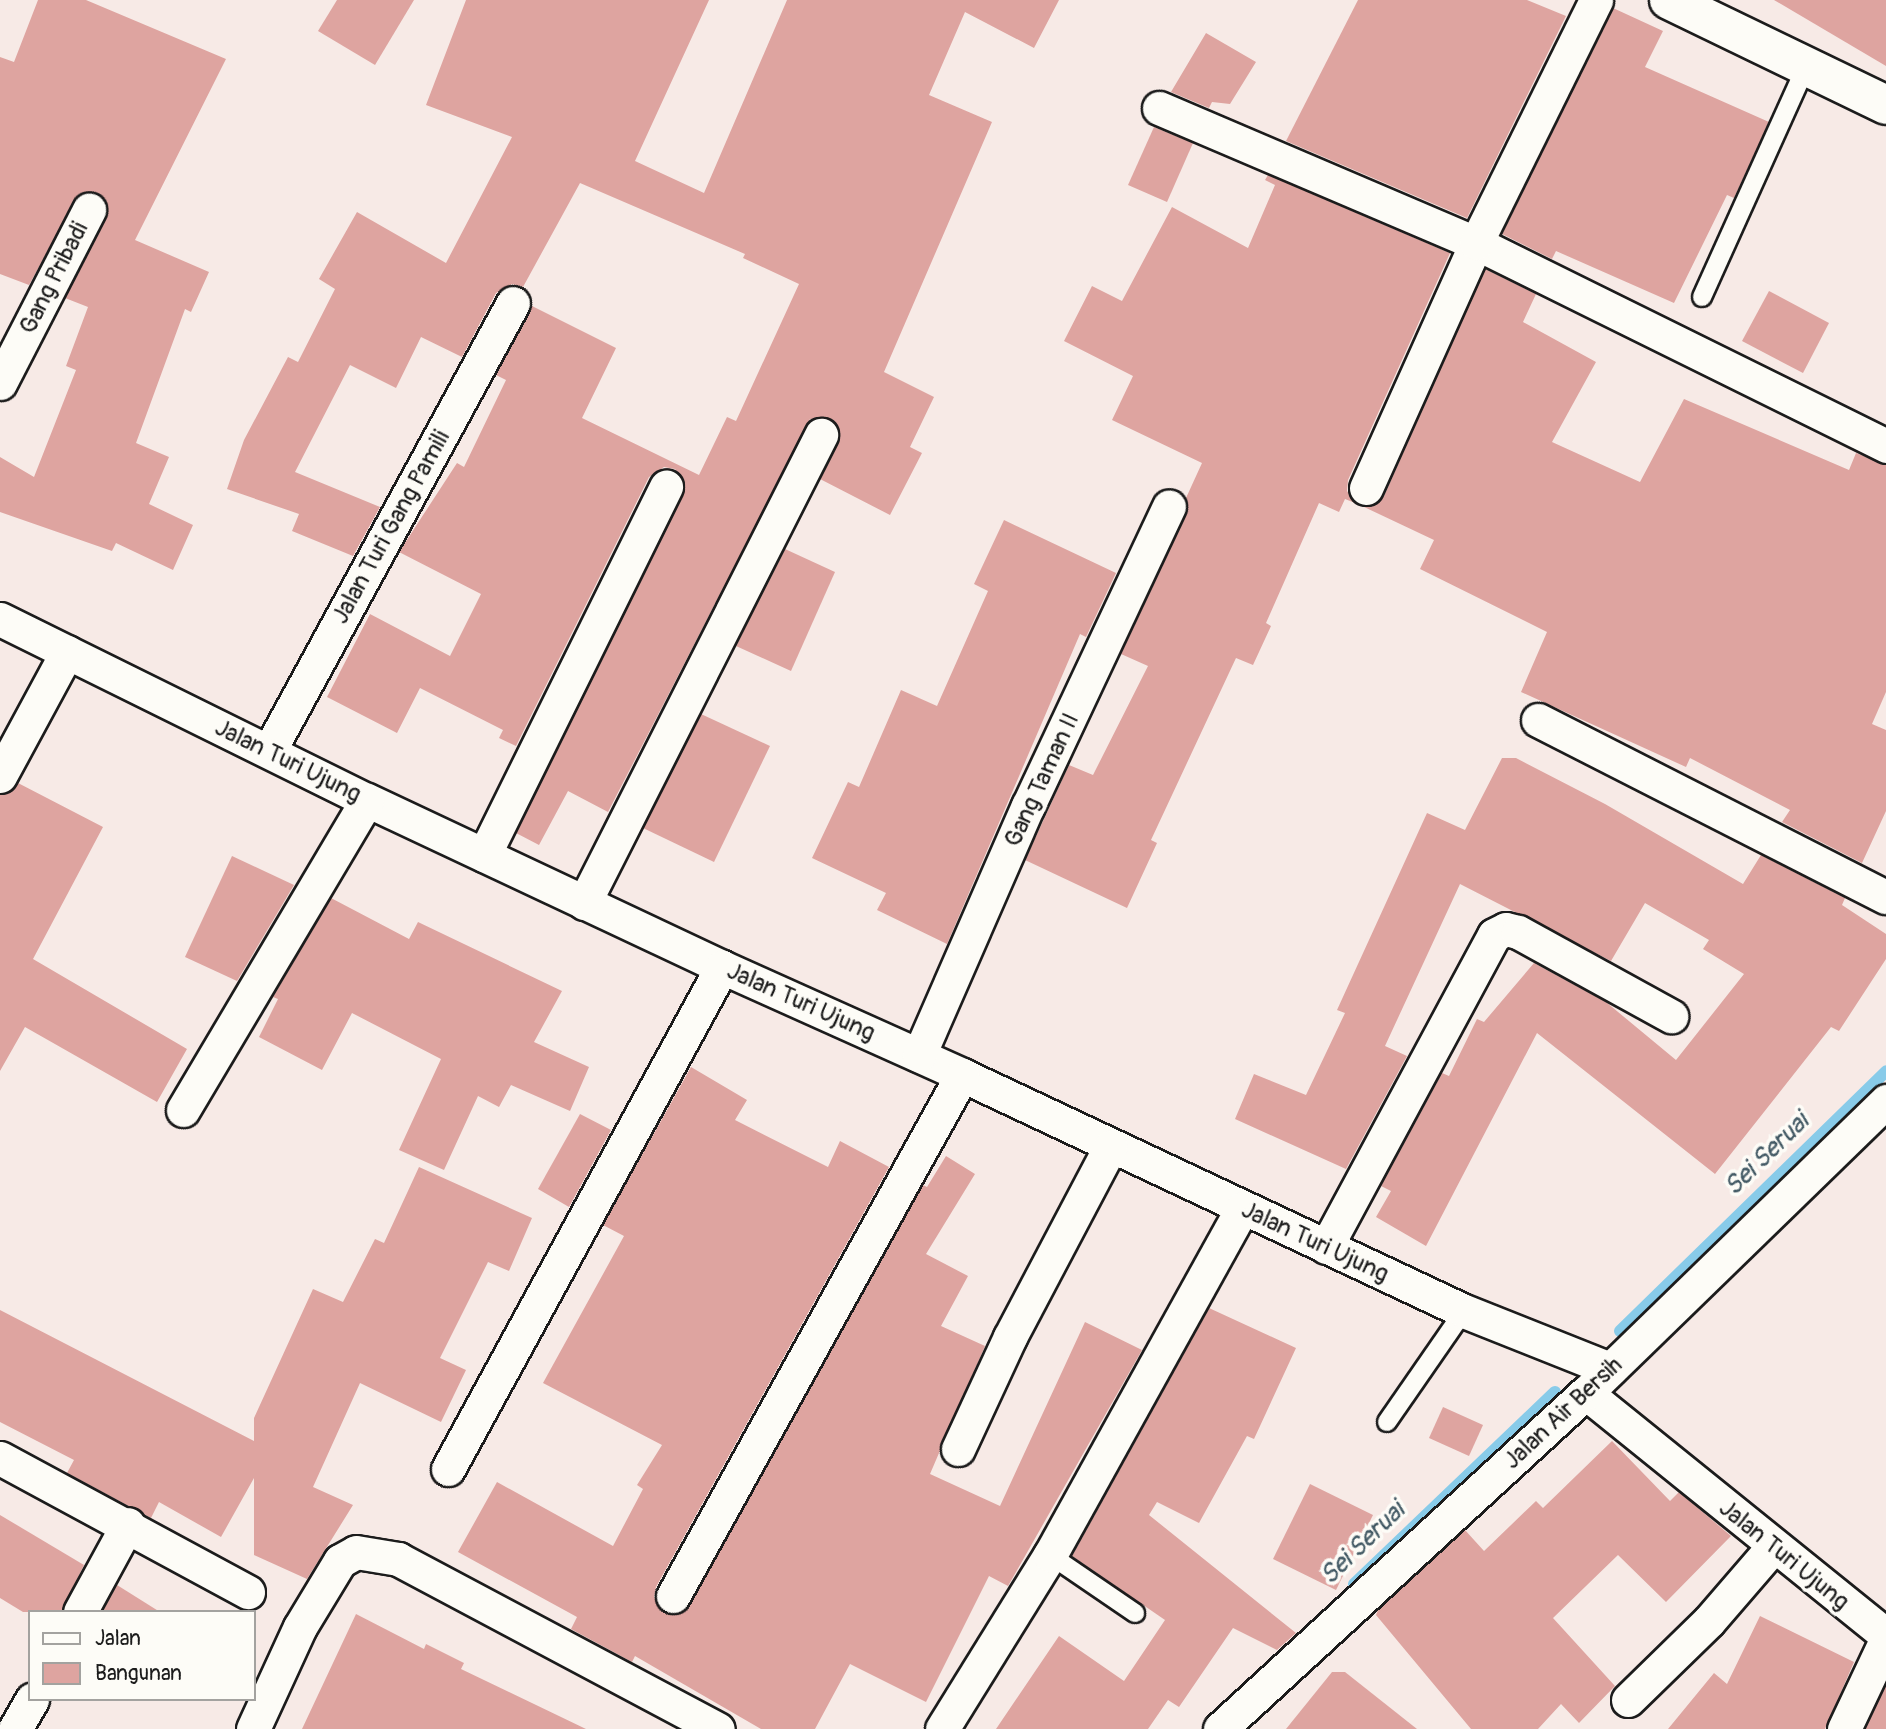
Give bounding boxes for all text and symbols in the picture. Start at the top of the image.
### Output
street label: Gang Pribadi [14,217,94,339]
street label: Jalan Turi Gang Pamili [326,425,456,629]
street label: Gang Taman II [998,709,1086,851]
street label: Jalan Turi Ujung [210,713,366,809]
street label: Jalan Turi Ujung [723,957,879,1047]
water label: Sei Seruai [1718,1107,1816,1203]
street label: Jalan Turi Ujung [1237,1195,1393,1289]
street label: Jalan Air Bersih [1498,1351,1628,1475]
street label: Jalan Turi Ujung [1713,1494,1855,1616]
water label: Sei Seruai [1314,1496,1412,1592]
legend [28,1610,256,1701]
text: Jalan [95,1625,141,1652]
text: Bangunan [95,1660,182,1687]

